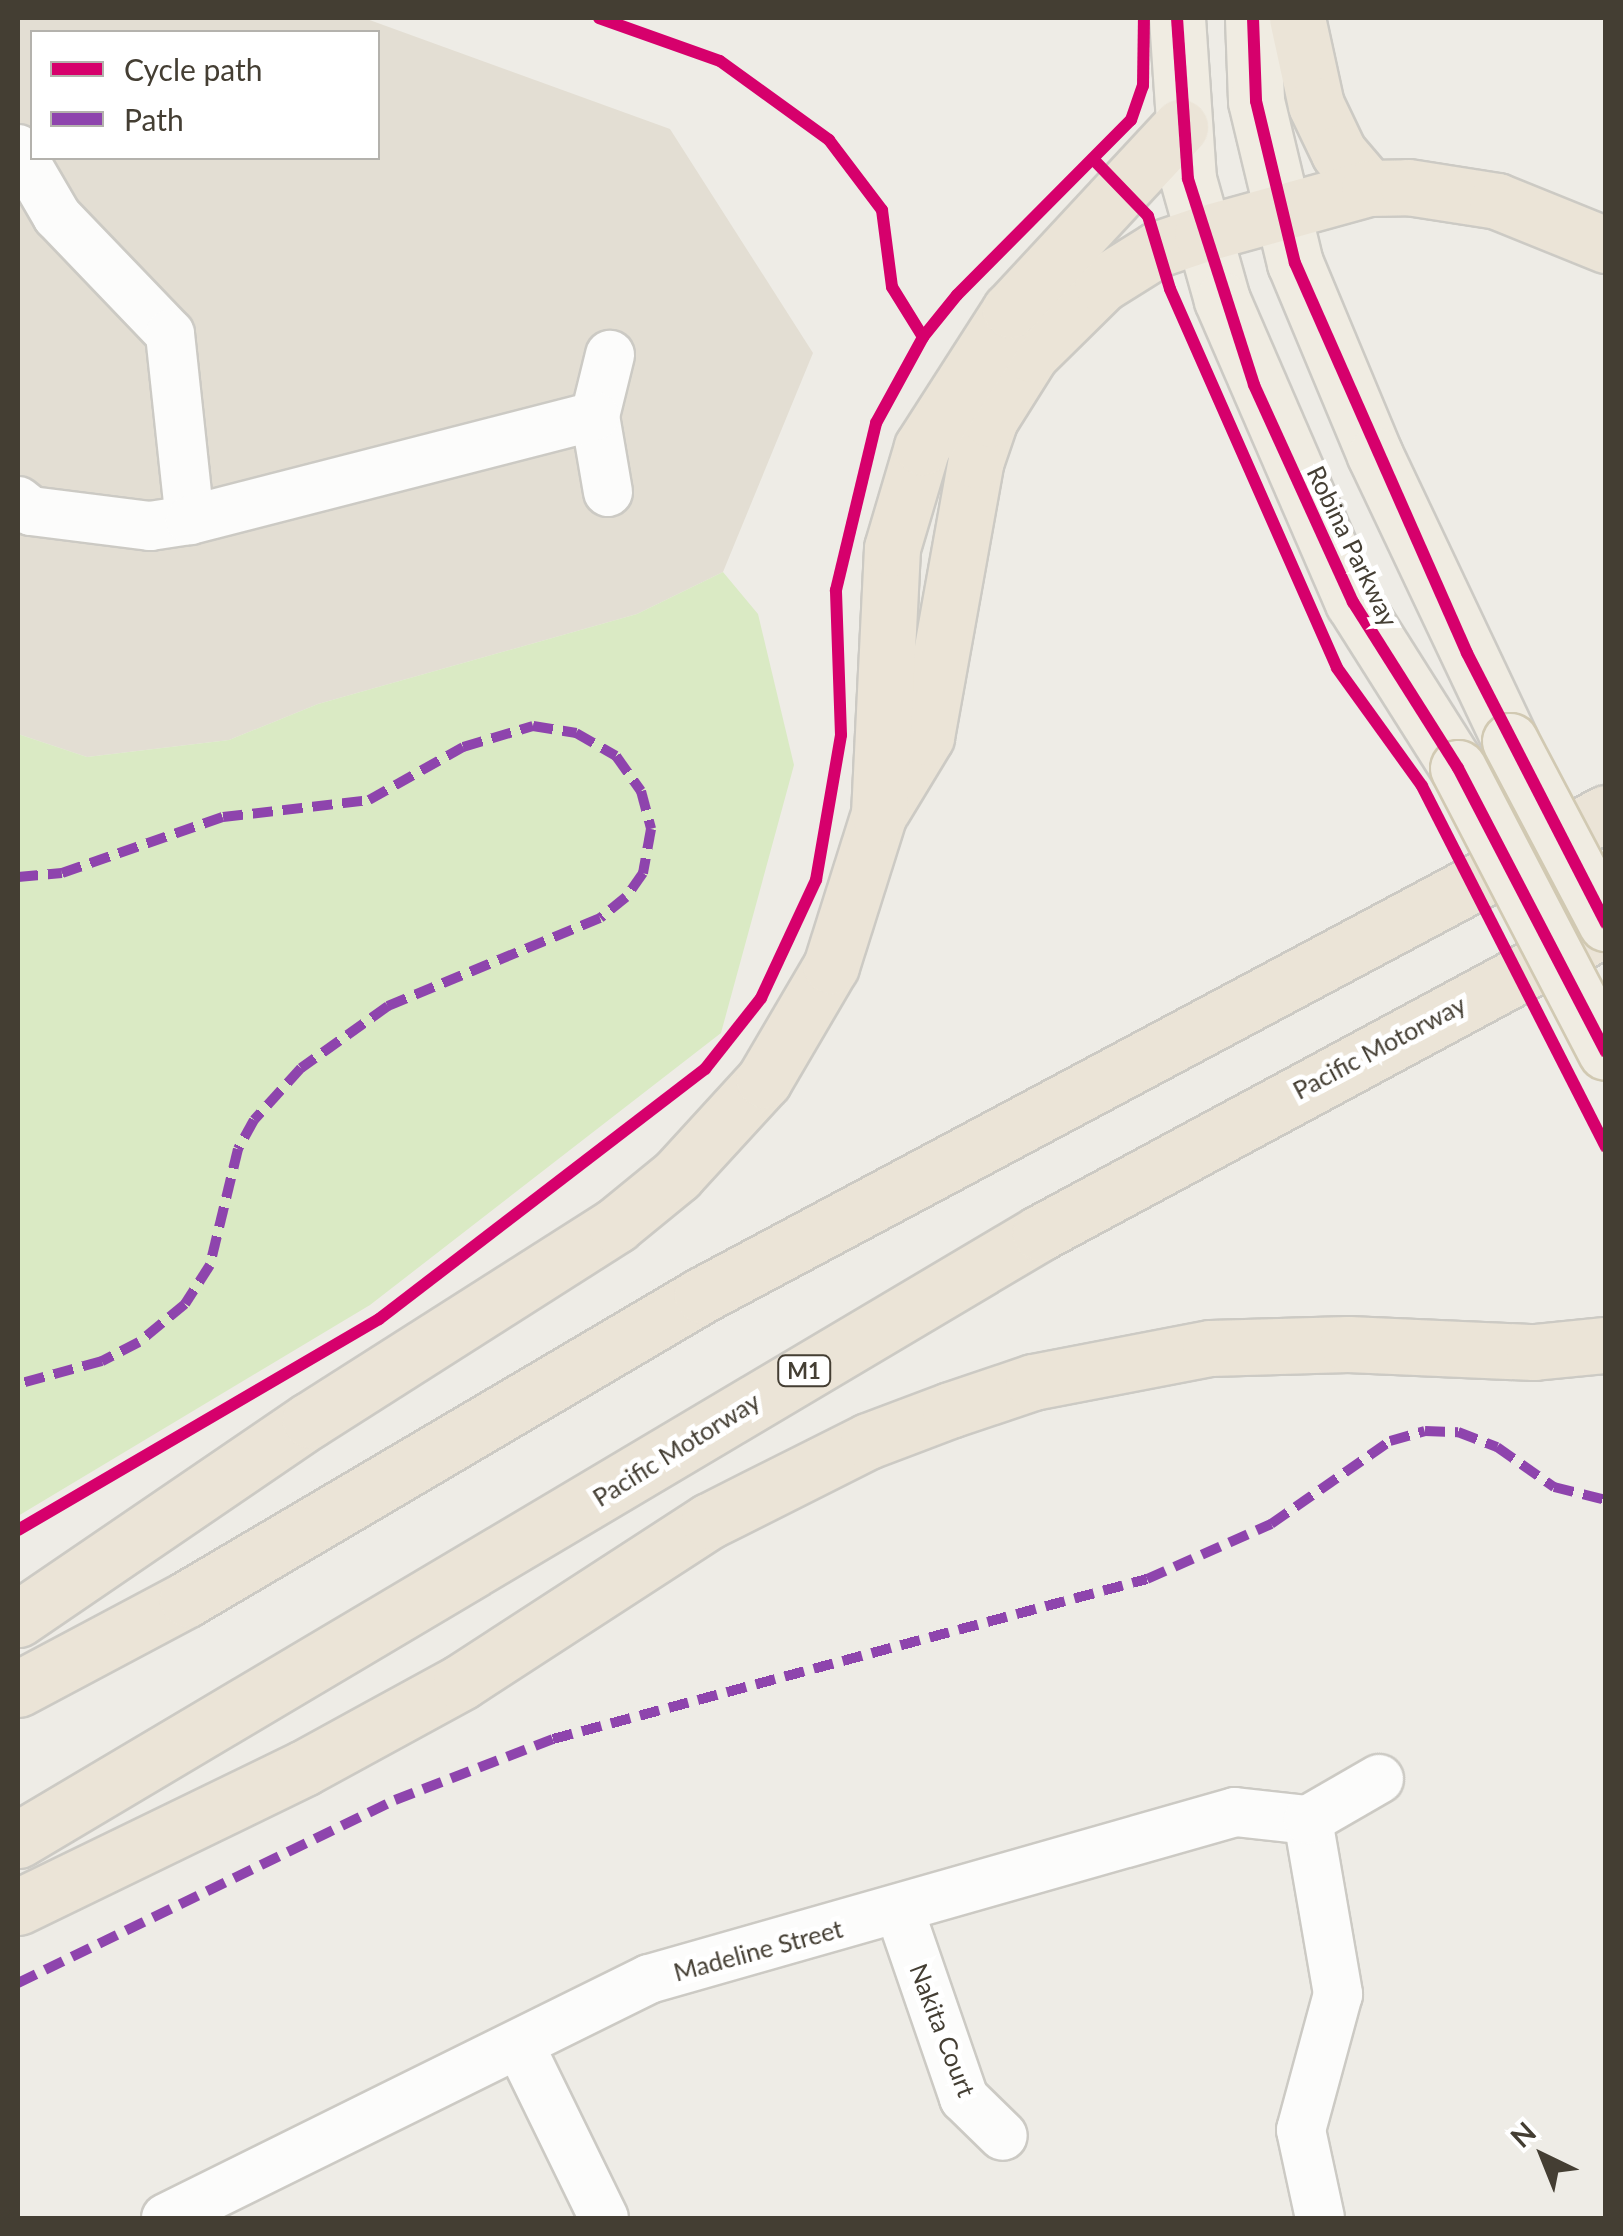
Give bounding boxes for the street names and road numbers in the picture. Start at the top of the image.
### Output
street label: Robina Parkway [1301,461,1405,631]
street label: Pacific Motorway [1288,989,1470,1105]
road number: M1 [776,1354,832,1388]
street label: Pacific Motorway [587,1386,765,1512]
street label: Madeline Street [670,1913,846,1987]
street label: Nakita Court [904,1959,982,2101]

